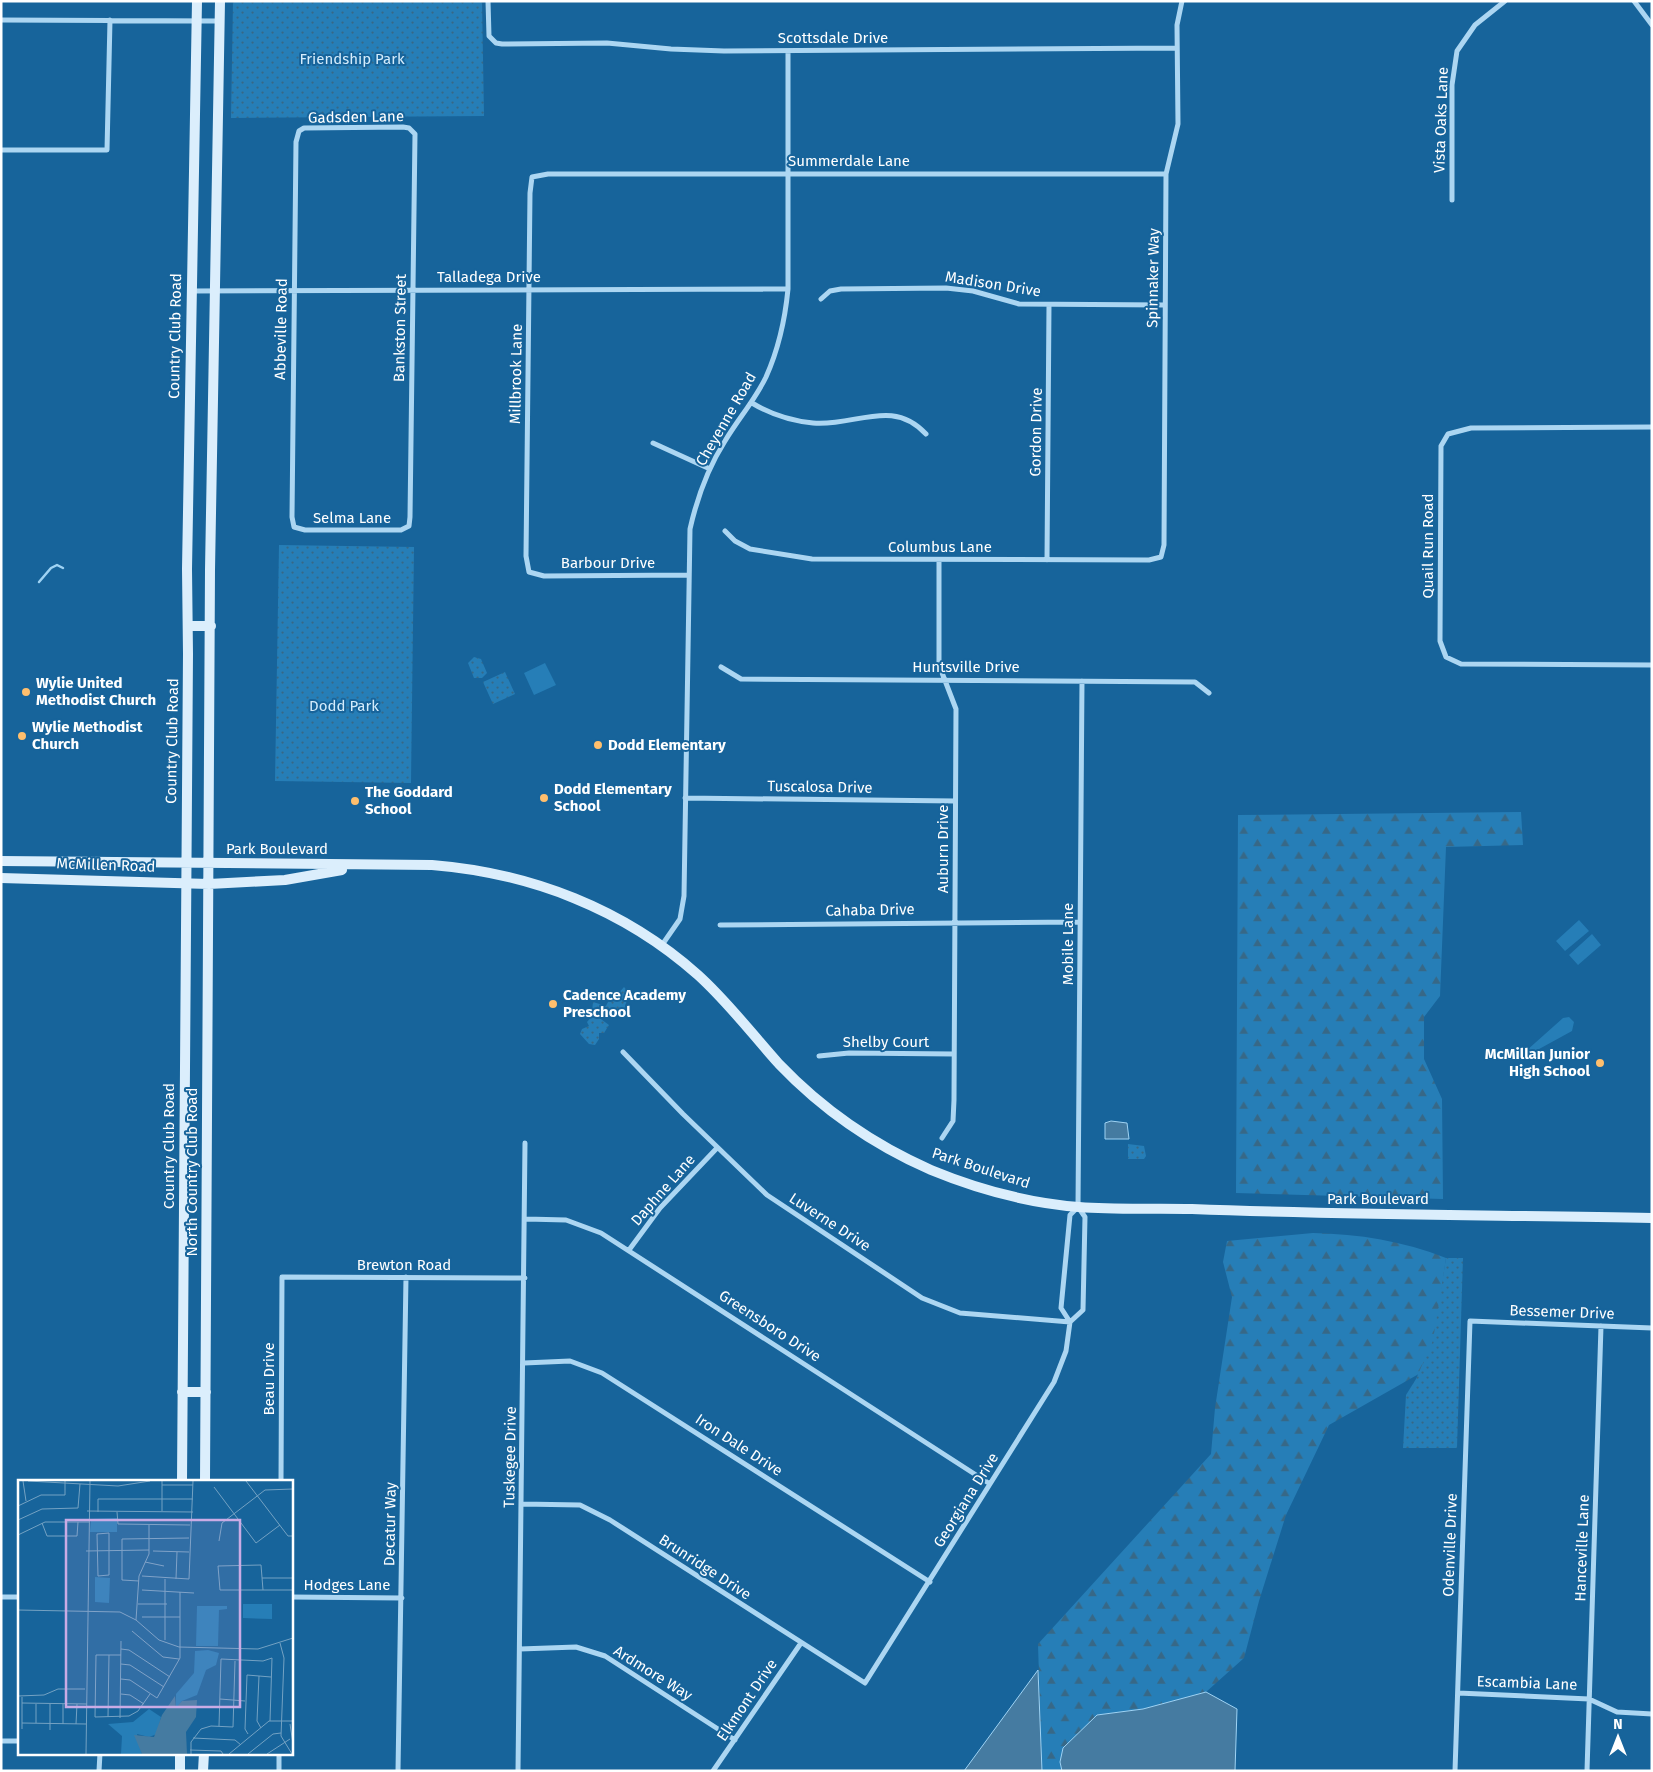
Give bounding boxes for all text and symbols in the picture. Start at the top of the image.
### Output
street label: Scottsdale Drive [778,29,888,47]
park label: Friendship Park [299,50,405,68]
street label: Vista Oaks Lane [1430,66,1452,174]
street label: Gadsden Lane [308,107,404,127]
street label: Summerdale Lane [788,152,910,170]
street label: Spinnaker Way [1143,227,1163,328]
street label: Talladega Drive [437,268,541,286]
street label: Madison Drive [944,268,1042,300]
street label: Country Club Road [165,273,185,399]
street label: Bankston Street [390,273,410,382]
street label: Abbeville Road [271,278,291,380]
street label: Millbrook Lane [506,324,526,424]
street label: Cheyenne Road [692,369,760,469]
street label: Gordon Drive [1026,387,1046,477]
street label: Quail Run Road [1419,493,1437,599]
street label: Selma Lane [313,509,391,527]
street label: Columbus Lane [888,538,992,556]
street label: Barbour Drive [561,554,655,572]
street label: Huntsville Drive [912,658,1020,676]
place label: Wylie United Methodist Church [36,674,156,709]
street label: Country Club Road [162,678,182,804]
marker: Wylie United Methodist Church [20,686,32,698]
park label: Dodd Park [309,697,379,715]
place label: Wylie Methodist Church [32,718,143,753]
marker: Wylie Methodist Church [16,730,28,742]
place label: Dodd Elementary [608,736,726,754]
marker: Dodd Elementary [592,739,604,751]
street label: Tuscalosa Drive [767,777,873,797]
place label: Dodd Elementary School [554,780,672,815]
place label: The Goddard School [365,783,453,818]
marker: Dodd Elementary School [538,792,550,804]
marker: The Goddard School [349,795,361,807]
street label: Auburn Drive [934,805,952,893]
street label: Park Boulevard [226,840,328,858]
street label: McMillen Road [56,854,156,876]
street label: Cahaba Drive [825,900,915,920]
street label: Mobile Lane [1059,903,1077,985]
place label: Cadence Academy Preschool [563,986,686,1021]
marker: Cadence Academy Preschool [547,998,559,1010]
street label: Shelby Court [843,1033,930,1051]
place label: McMillan Junior High School [1485,1045,1591,1080]
marker: McMillan Junior High School [1594,1057,1606,1069]
street label: Country Club Road [160,1083,178,1209]
street label: North Country Club Road [183,1088,201,1256]
street label: Park Boulevard [930,1144,1032,1192]
street label: Daphne Lane [627,1151,699,1229]
street label: Luverne Drive [786,1189,874,1255]
street label: Park Boulevard [1327,1190,1429,1208]
street label: Brewton Road [357,1256,451,1274]
street label: Greensboro Drive [716,1286,824,1366]
street label: Bessemer Drive [1509,1301,1615,1323]
street label: Beau Drive [260,1342,278,1416]
street label: Tuskegee Drive [500,1406,520,1508]
street label: Iron Dale Drive [692,1410,786,1480]
street label: Georgiana Drive [930,1449,1002,1551]
inset map [18,1480,292,1754]
street label: Decatur Way [380,1481,400,1566]
street label: Odenville Drive [1439,1493,1461,1597]
street label: Hanceville Lane [1571,1494,1593,1602]
street label: Brunridge Drive [656,1531,754,1603]
street label: Hodges Lane [303,1576,391,1594]
street label: Ardmore Way [610,1642,696,1705]
street label: Elkmont Drive [713,1656,781,1744]
street label: Escambia Lane [1476,1672,1578,1694]
north arrow [1593,1712,1643,1762]
text: N [1613,1716,1623,1733]

